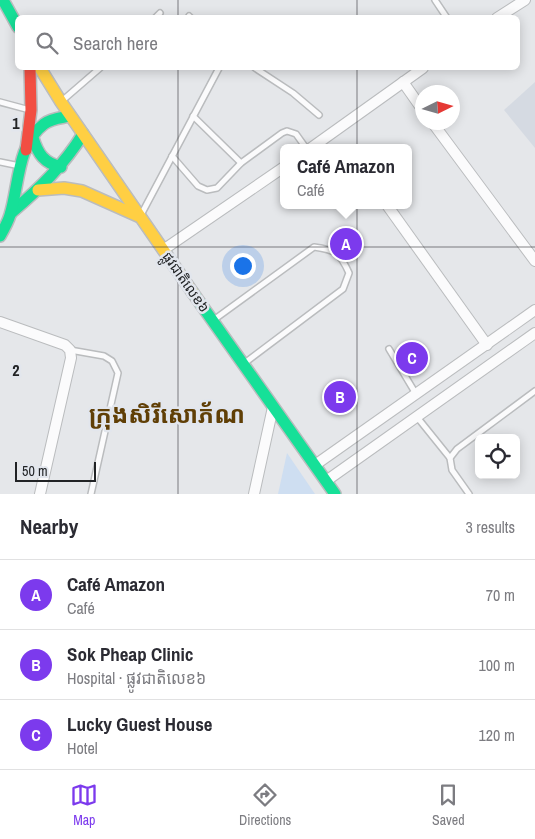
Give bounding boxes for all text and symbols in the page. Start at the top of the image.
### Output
search box [15,15,520,70]
icon: search [33,29,61,57]
text: Search here [73,30,158,56]
north arrow [415,85,460,130]
text: 1 [12,112,20,134]
popup [280,144,412,209]
text: Café Amazon [297,153,395,179]
text: Café [297,179,325,201]
pin: A [330,225,362,263]
street label: ផ្លូវជាតិលេខ៦ [156,248,213,318]
your location [230,253,256,279]
pin: C [396,339,428,377]
text: 2 [12,359,20,381]
pin: B [324,378,356,416]
district label: ក្រុងសិរីសោភ័ណ [89,398,245,430]
map controls [475,434,520,479]
button: locate [475,434,520,479]
scale bar [15,459,96,482]
text: 50 m [22,462,48,480]
text: Nearby [20,512,78,541]
text: 3 results [465,516,515,538]
text: Café Amazon [67,571,165,597]
text: A [31,584,41,606]
text: 70 m [486,584,515,606]
text: Café [67,597,95,619]
text: Sok Pheap Clinic [67,641,193,667]
text: B [31,654,41,676]
text: 100 m [479,654,515,676]
text: Hospital · ផ្លូវជាតិលេខ៦ [67,667,206,689]
text: Lucky Guest House [67,711,212,737]
text: C [31,724,41,746]
text: 120 m [479,724,515,746]
text: Hotel [67,737,98,759]
tab: Map [70,781,98,829]
tab: Directions [239,781,291,829]
tab: Saved [432,781,465,829]

